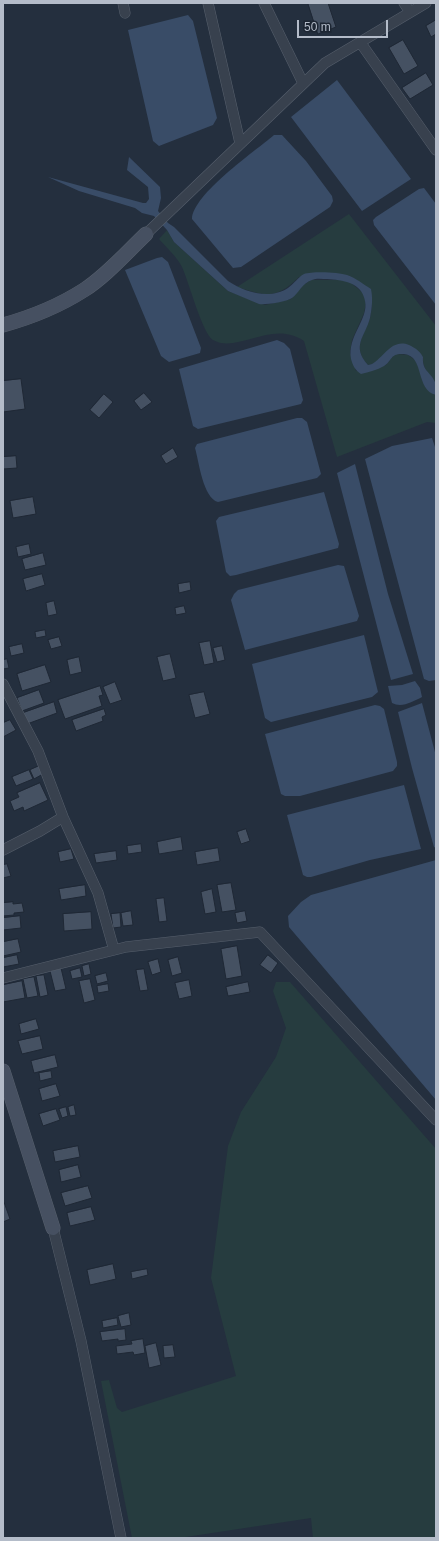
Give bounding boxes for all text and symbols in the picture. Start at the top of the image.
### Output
scale bar [299,12,390,38]
text: 50 m [304,20,331,34]

